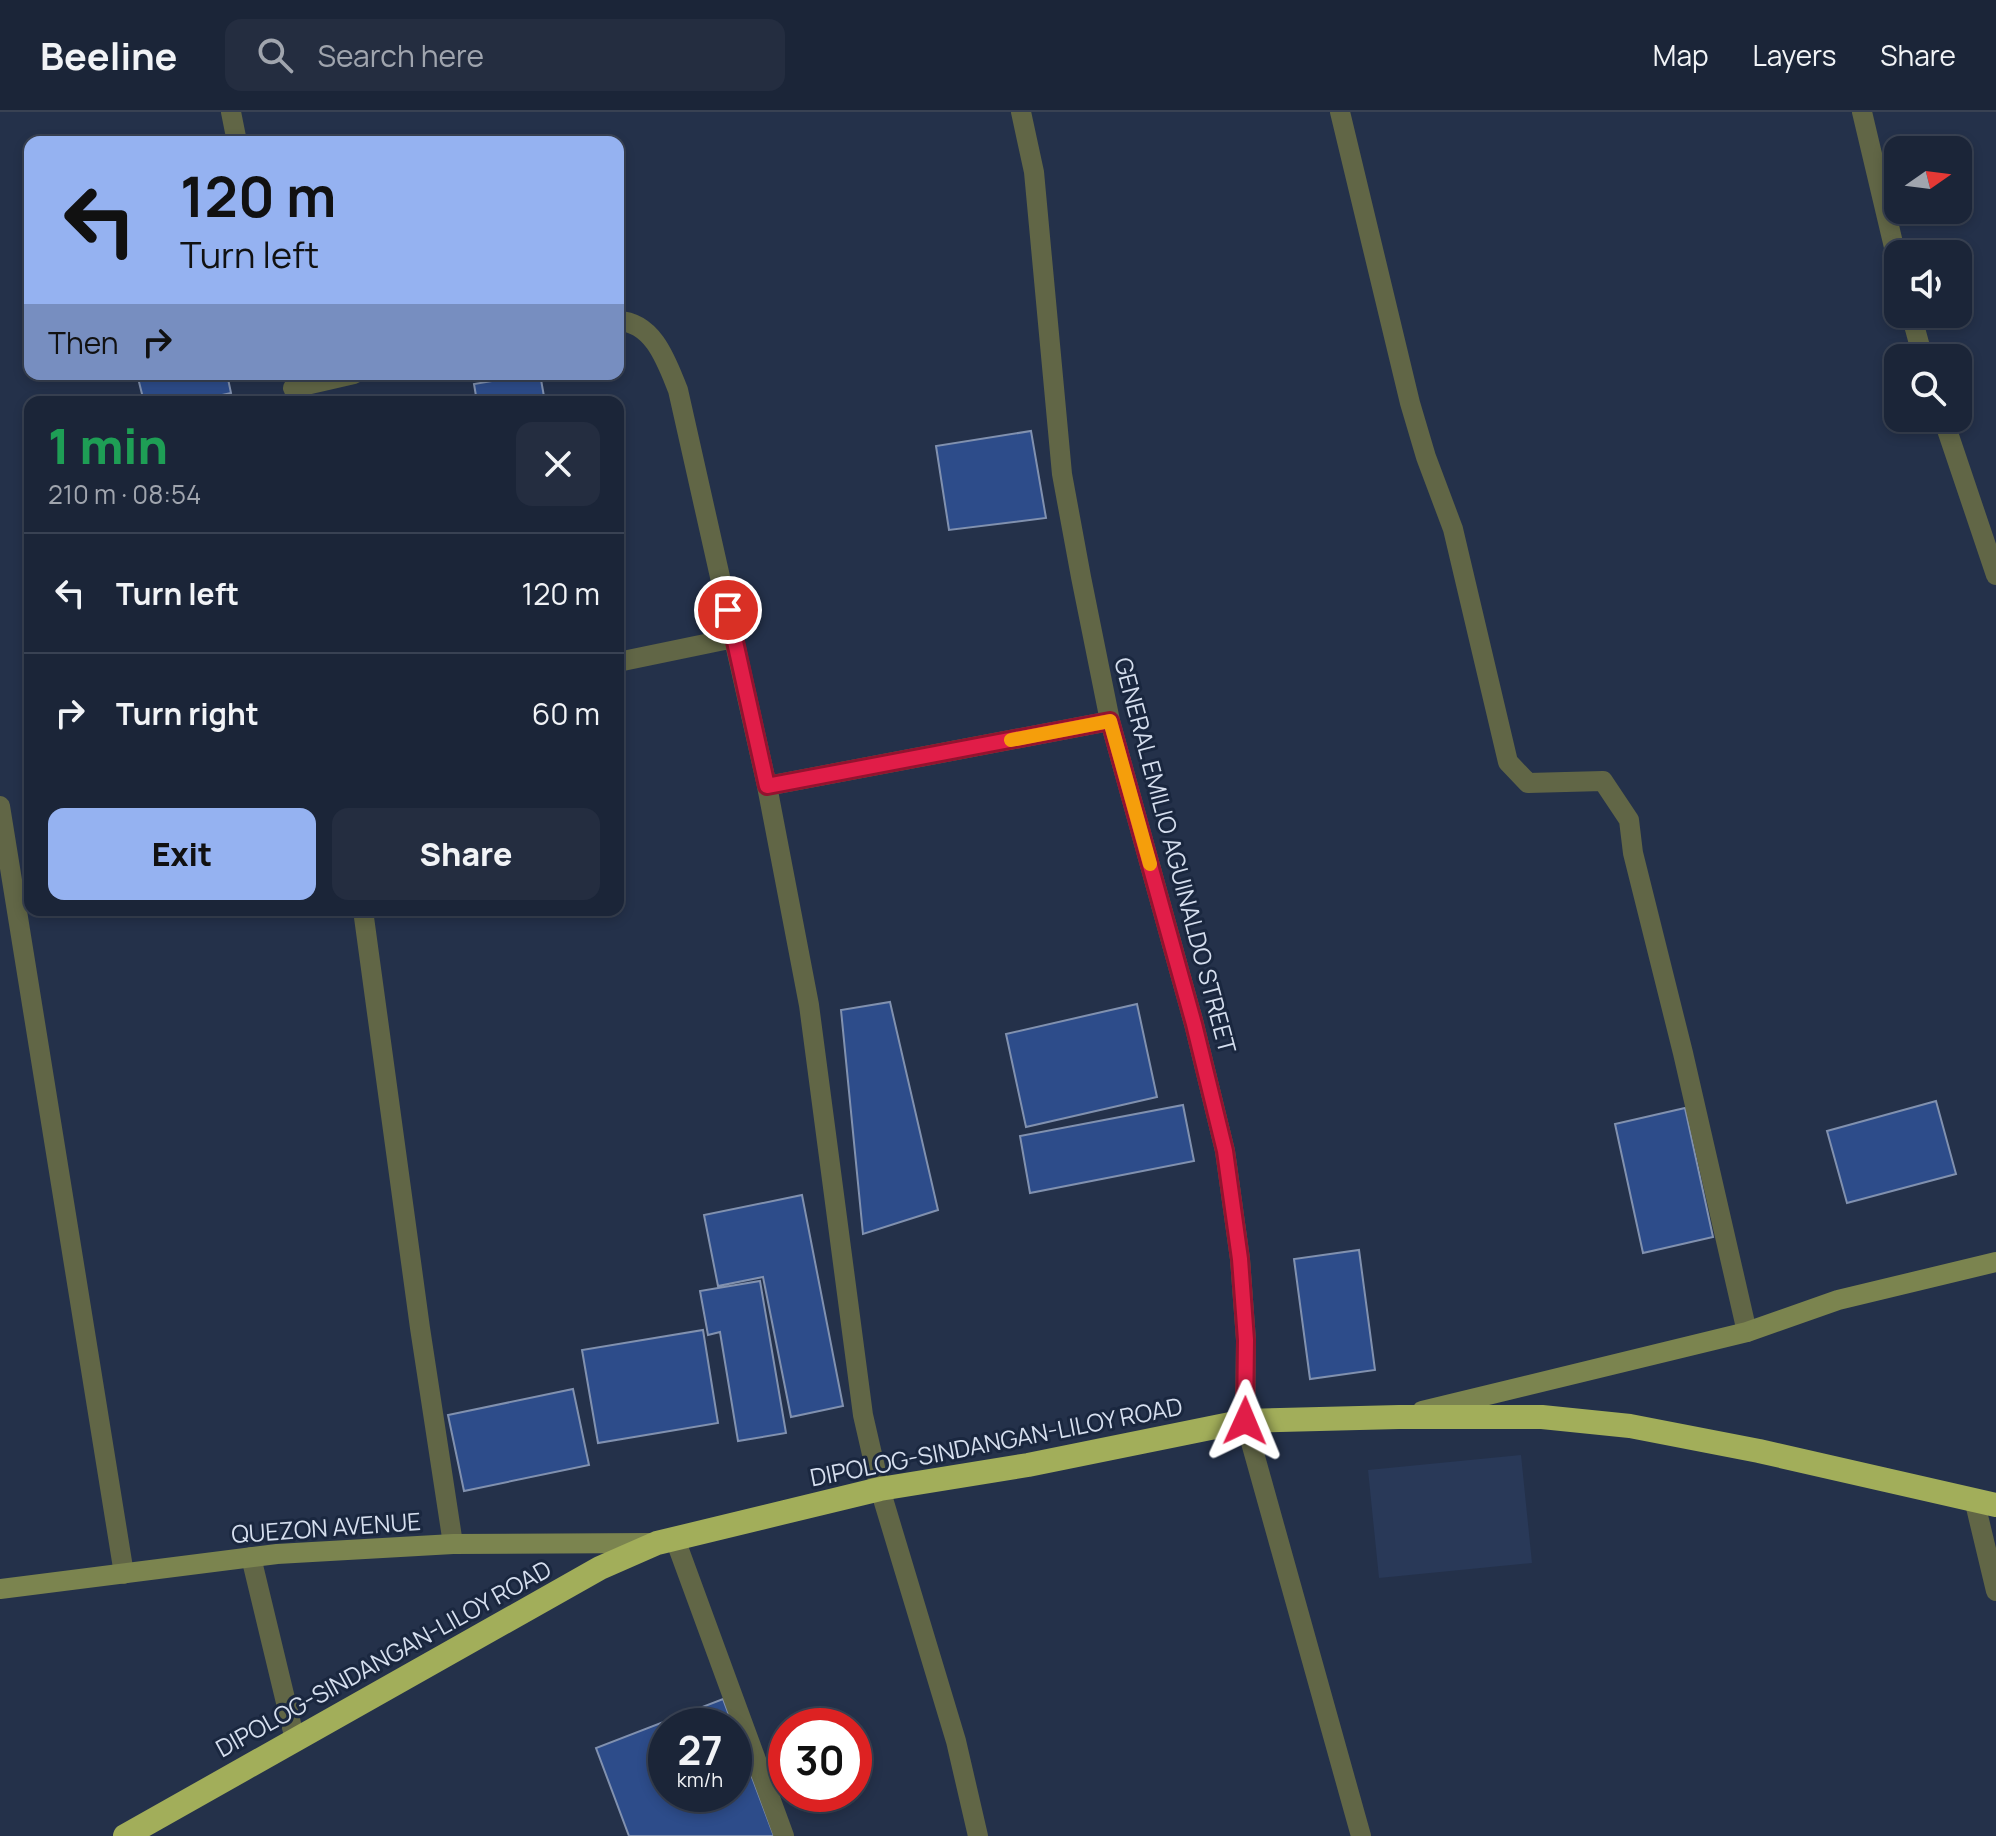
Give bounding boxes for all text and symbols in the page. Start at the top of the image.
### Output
search box [225,19,785,91]
text: Beeline [40,29,177,81]
icon: search [253,33,297,77]
text: Search here [317,35,484,76]
text: Map [1653,36,1709,74]
text: Layers [1753,36,1836,74]
text: Share [1880,36,1956,74]
north arrow [1884,136,1972,224]
map controls [1884,136,1972,432]
text: 120 m [180,157,336,234]
icon: left [48,168,152,272]
text: Turn left [180,230,319,279]
button: sound [1884,240,1972,328]
icon: right [135,320,179,364]
text: Then [48,322,119,363]
button: search [1884,344,1972,432]
text: 1 min [48,413,168,478]
button: close [516,422,600,506]
text: 210 m · 08:54 [48,476,201,512]
icon: left [48,571,92,615]
text: Turn left [116,573,239,614]
text: 120 m [521,573,600,614]
pin [694,576,762,644]
icon: arrive [706,588,750,632]
street label: GENERAL EMILIO AGUINALDO STREET [1107,653,1245,1057]
icon: right [48,691,92,735]
text: Turn right [116,693,259,734]
text: 60 m [532,693,600,734]
button: Exit [48,808,316,900]
button: Share [332,808,600,900]
position arrow [1203,1379,1287,1463]
street label: DIPOLOG-SINDANGAN-LILOY ROAD [807,1389,1185,1493]
street label: QUEZON AVENUE [230,1504,422,1550]
street label: DIPOLOG-SINDANGAN-LILOY ROAD [209,1552,557,1764]
speed limit sign: 30 [768,1708,872,1812]
text: 27 [677,1722,723,1777]
text: km/h [677,1766,723,1793]

